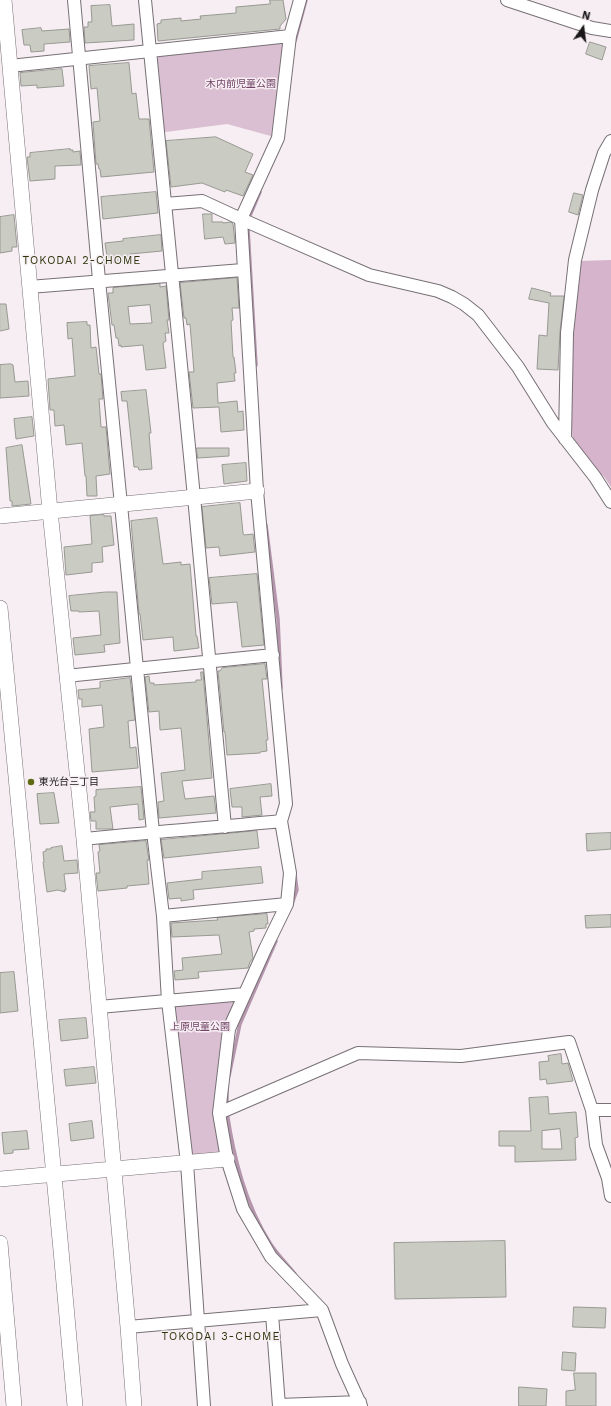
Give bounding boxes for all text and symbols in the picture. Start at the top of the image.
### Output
north arrow [563,8,603,48]
text: N [580,9,592,23]
park label: 木内前児童公園 [206,78,276,90]
district label: TOKODAI 2-CHOME [23,254,141,268]
place label: 東光台三丁目 [39,776,99,788]
marker: 東光台三丁目 [26,777,36,787]
park label: 上原児童公園 [170,1021,230,1033]
district label: TOKODAI 3-CHOME [162,1330,280,1344]

